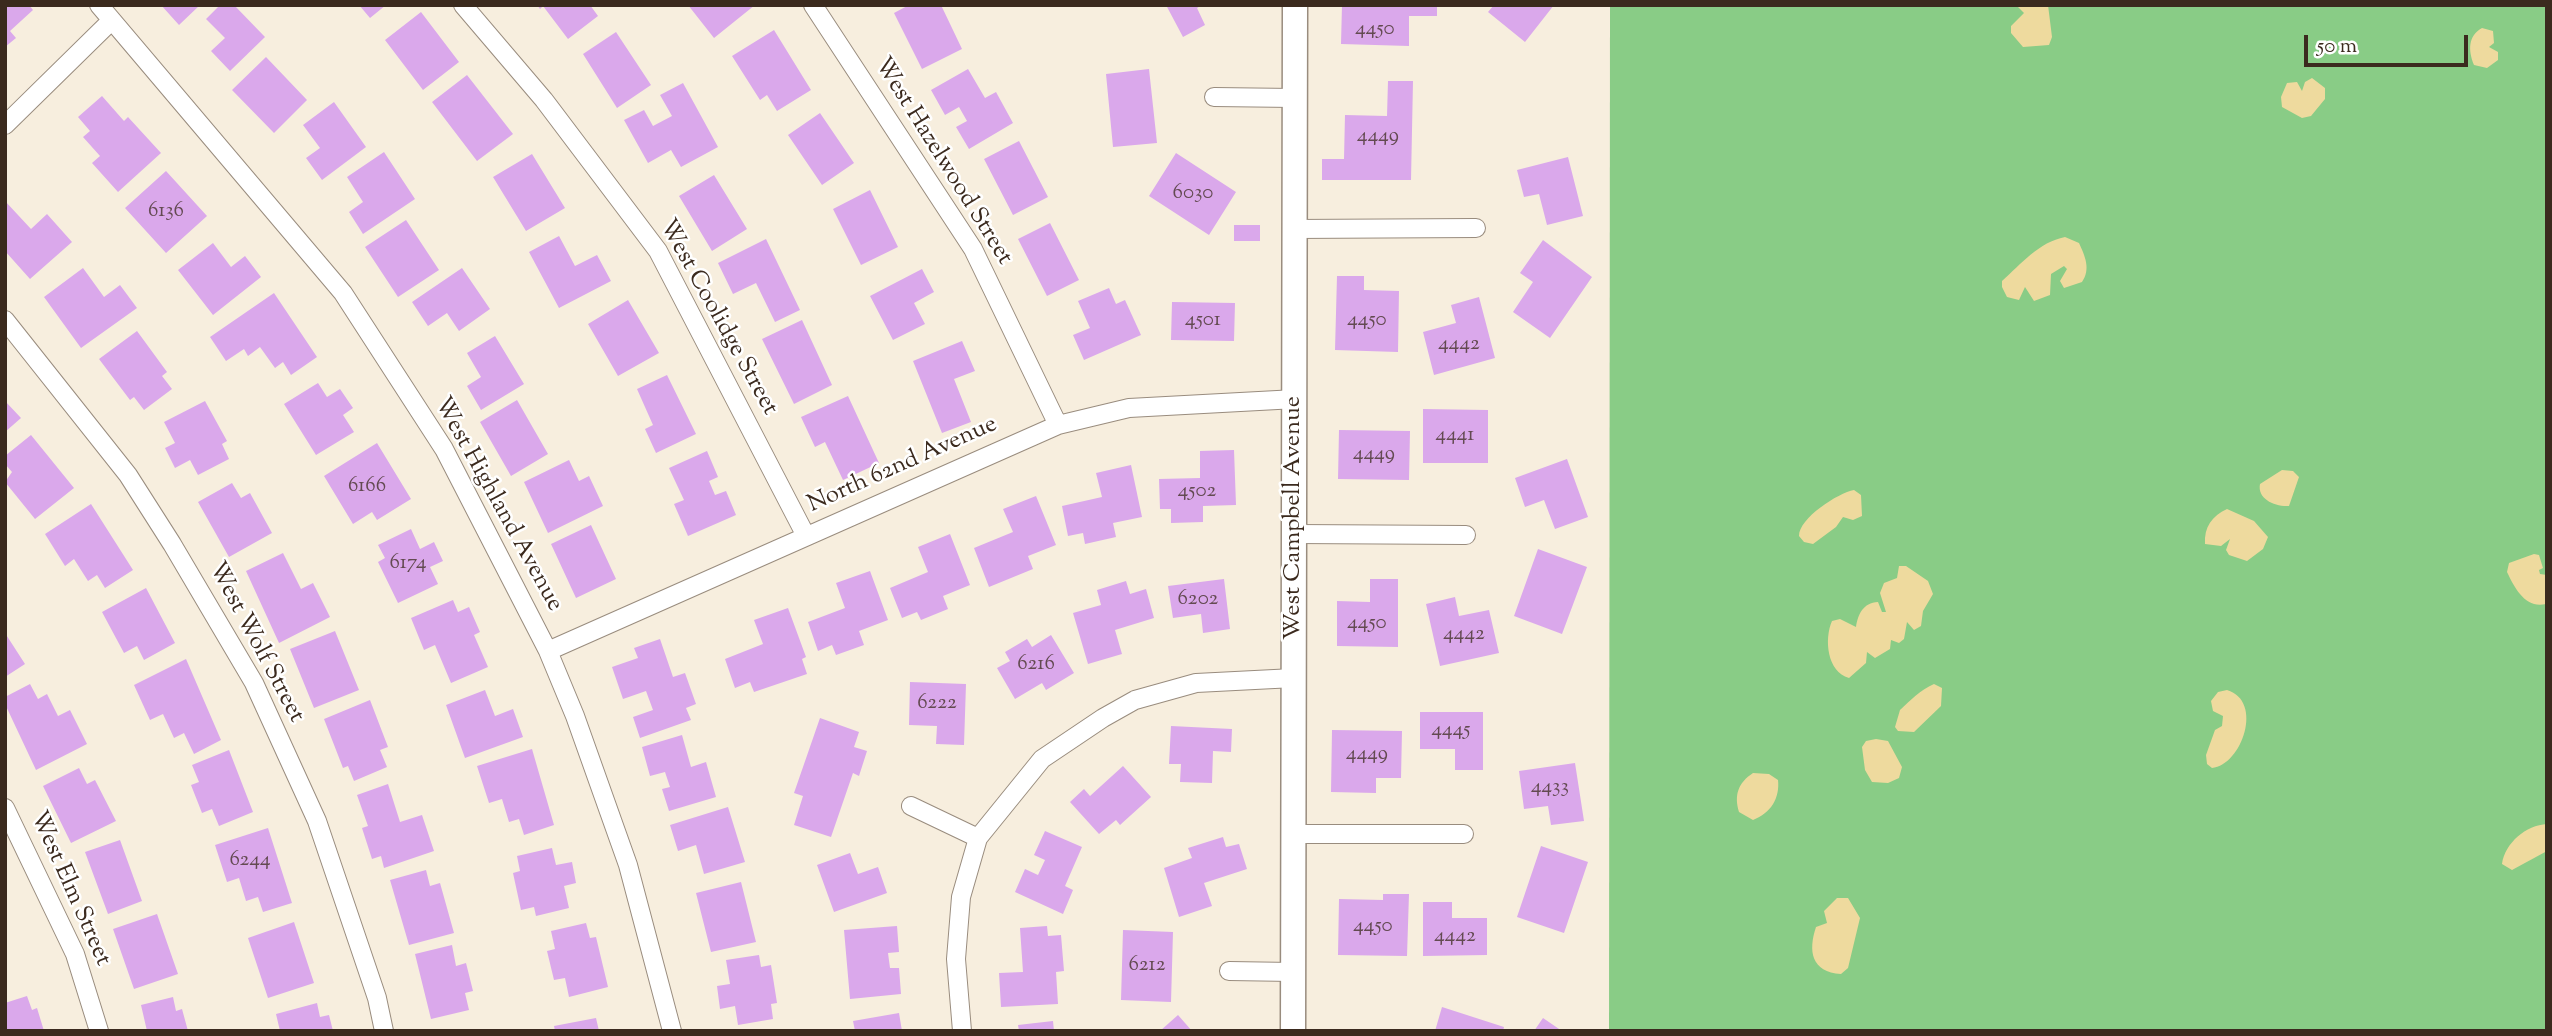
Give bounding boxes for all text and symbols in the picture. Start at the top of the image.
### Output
house number: 4450 [1355,17,1395,43]
scale bar [2307,21,2472,65]
text: 50 m [2317,32,2357,62]
street label: West Hazelwood Street [866,53,1018,271]
house number: 4449 [1357,124,1399,150]
house number: 6030 [1173,181,1213,207]
house number: 6136 [148,199,184,225]
street label: West Coolidge Street [651,215,783,421]
house number: 4501 [1185,308,1221,334]
house number: 4450 [1347,308,1387,334]
house number: 4442 [1438,332,1480,358]
street label: West Highland Avenue [426,393,568,617]
street label: West Campbell Avenue [1281,396,1309,640]
street label: North 62nd Avenue [804,411,1002,521]
house number: 4441 [1436,423,1474,449]
house number: 4449 [1353,442,1395,468]
house number: 6166 [348,474,386,500]
house number: 4502 [1178,479,1216,505]
house number: 6174 [389,551,427,577]
street label: West Wolf Street [201,558,309,728]
house number: 6202 [1178,587,1218,613]
house number: 4450 [1347,611,1387,637]
house number: 4442 [1443,622,1485,648]
house number: 6216 [1017,652,1055,678]
house number: 6222 [917,691,957,717]
house number: 4445 [1432,718,1470,744]
house number: 4449 [1346,742,1388,768]
house number: 4433 [1531,775,1569,801]
street label: West Elm Street [22,807,116,971]
house number: 6244 [229,848,271,874]
house number: 4450 [1353,914,1393,940]
house number: 4442 [1434,924,1476,950]
house number: 6212 [1128,953,1166,979]

